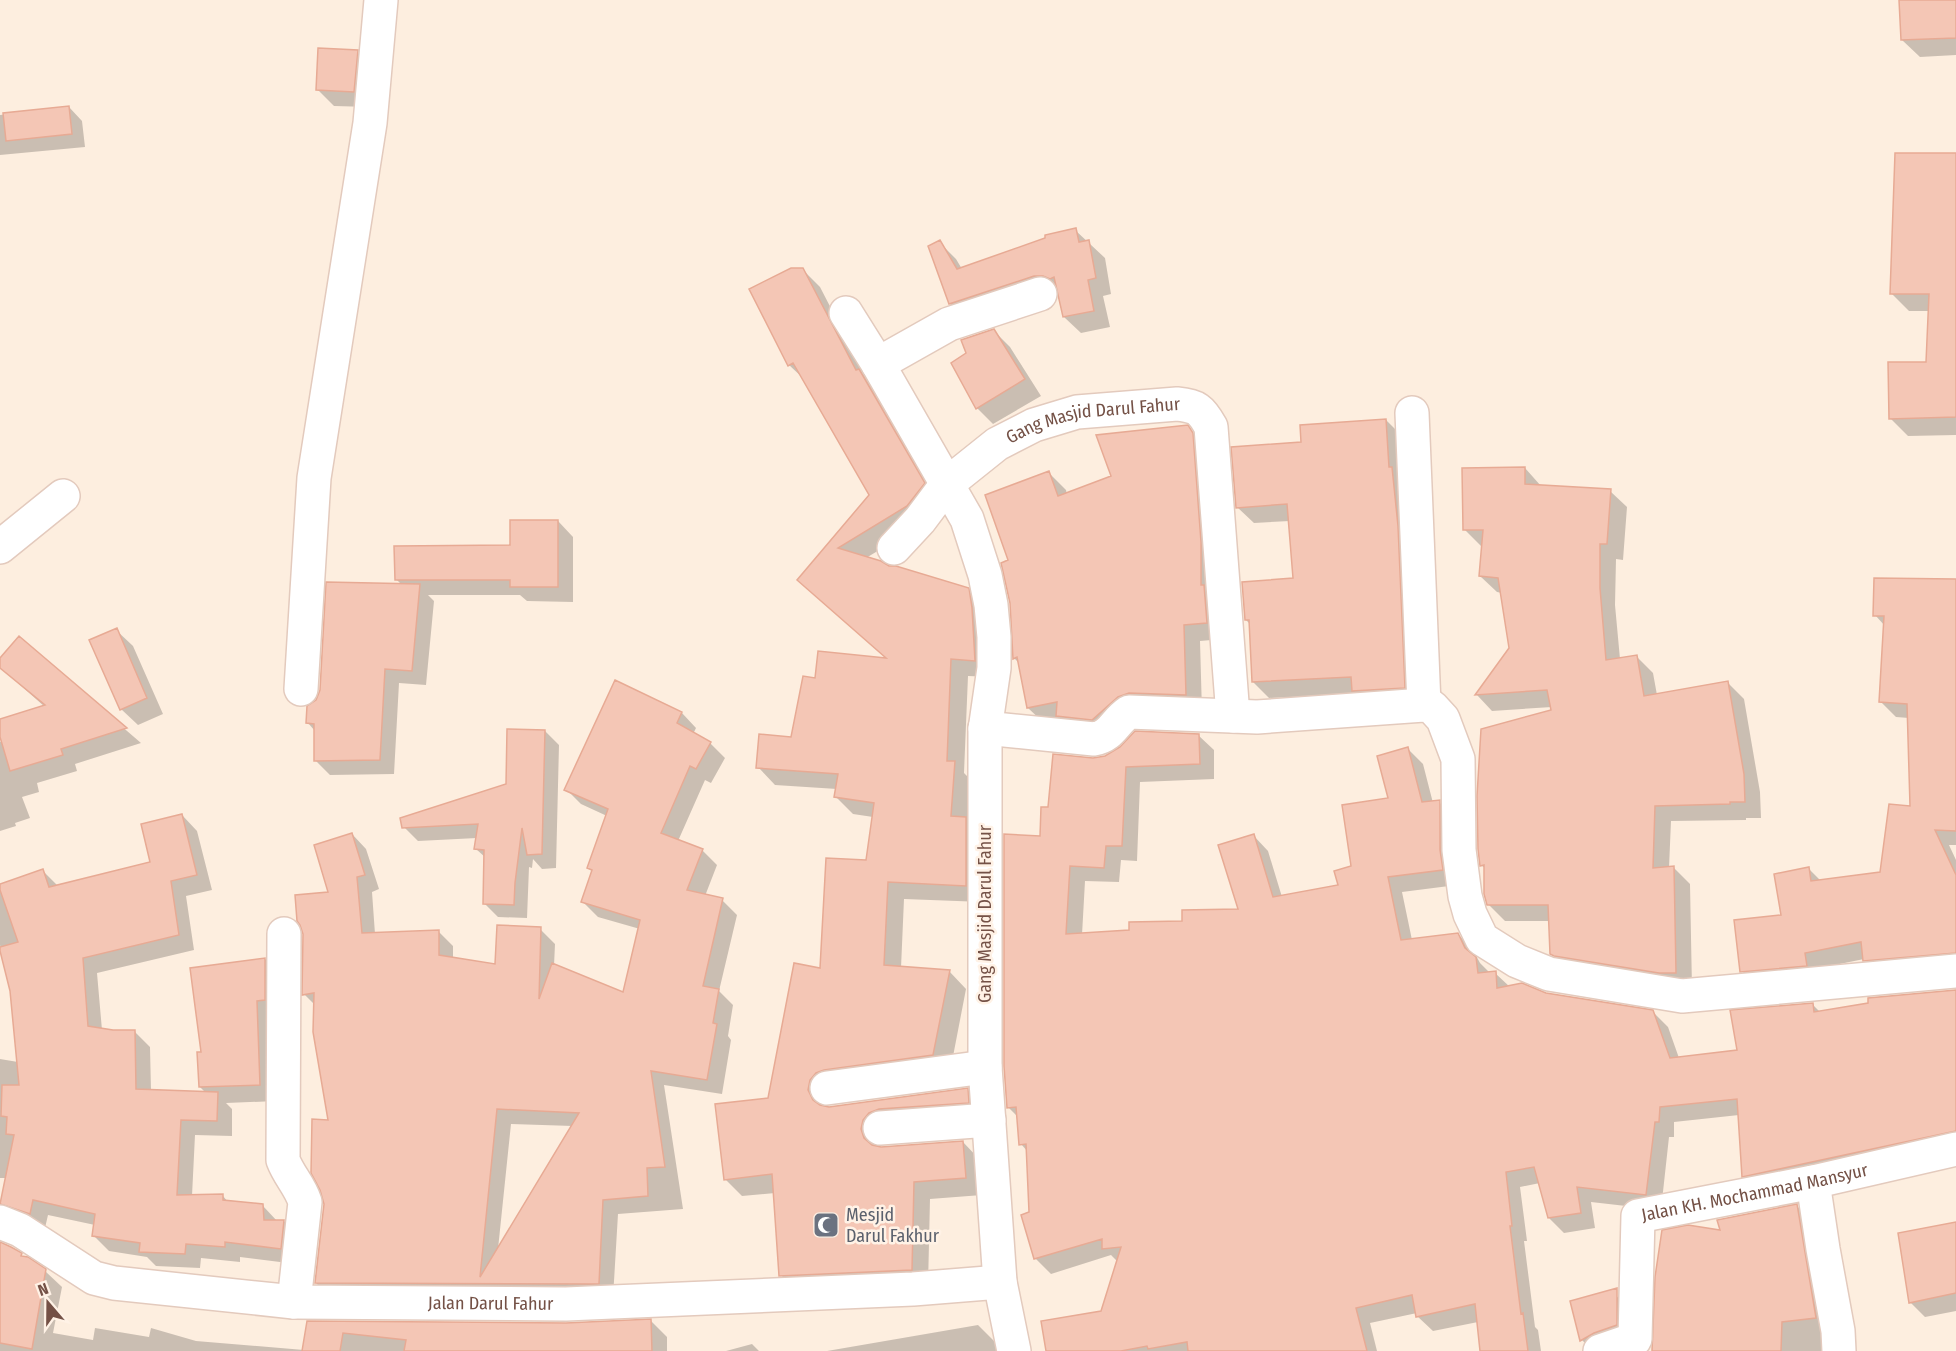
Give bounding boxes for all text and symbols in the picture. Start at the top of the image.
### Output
street label: Gang Masjid Darul Fahur [1002,393,1182,448]
street label: Gang Masjid Darul Fahur [974,824,996,1003]
street label: Jalan KH. Mochammad Mansyur [1640,1159,1871,1226]
place label: Mesjid Darul Fakhur [846,1204,940,1247]
mosque icon: Mesjid Darul Fakhur [811,1210,841,1240]
north arrow [18,1273,78,1333]
text: N [35,1279,51,1300]
street label: Jalan Darul Fahur [428,1292,554,1315]

